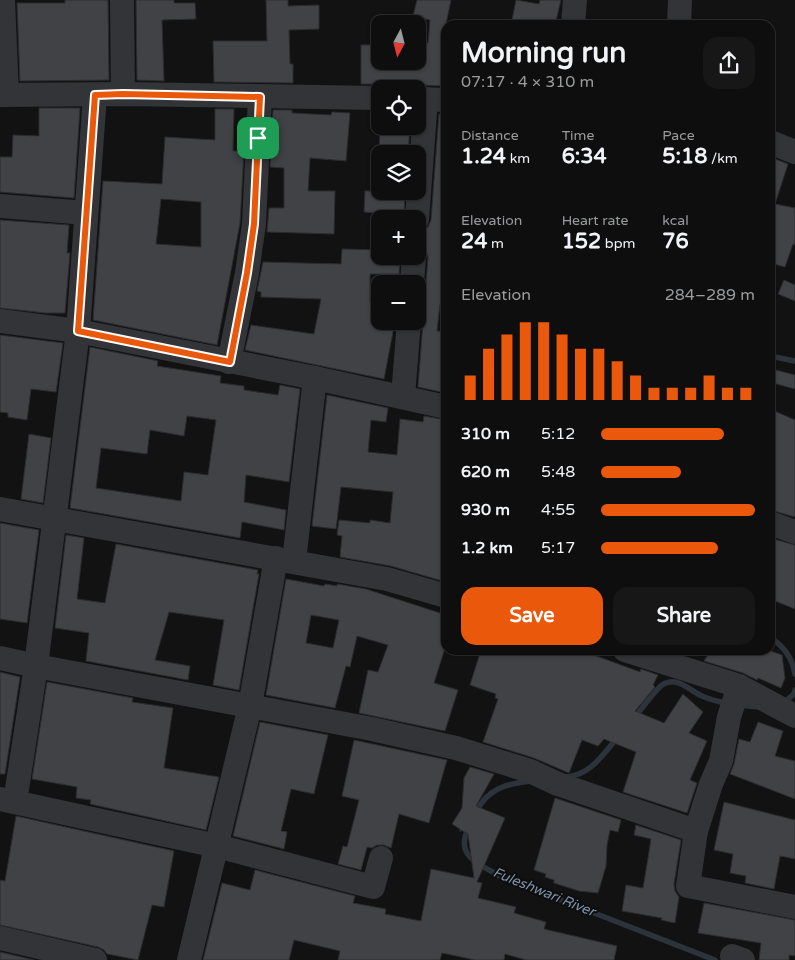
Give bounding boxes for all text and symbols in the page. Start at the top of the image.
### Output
north arrow [371,15,426,70]
map controls [371,15,426,330]
text: Morning run [461,36,626,70]
button: share [703,37,755,89]
text: 07:17 · 4 × 310 m [461,72,594,92]
button: locate [371,80,426,135]
pin [237,117,279,159]
icon: arrive [244,124,272,152]
text: Distance [461,127,519,144]
text: Time [562,127,594,144]
text: Pace [662,127,695,144]
text: 1.24 [461,144,506,169]
text: 6:34 [562,144,607,169]
text: 5:18 [662,144,707,169]
button: layers [371,145,426,200]
text: km [506,150,530,167]
text: /km [707,150,738,167]
button: + [371,210,426,265]
text: Elevation [461,212,522,229]
text: Heart rate [562,212,628,229]
text: kcal [662,212,689,229]
text: 24 [461,229,487,254]
text: 152 [562,229,601,254]
text: 76 [662,229,689,254]
text: m [487,235,504,252]
text: bpm [601,235,635,252]
button: − [371,275,426,330]
text: Elevation [461,285,531,305]
text: 284–289 m [665,285,755,305]
text: 310 m [461,424,510,444]
text: 5:12 [541,424,575,444]
text: 620 m [461,462,510,482]
text: 5:48 [541,462,575,482]
text: 930 m [461,500,510,520]
text: 4:55 [541,500,575,520]
text: 1.2 km [461,538,513,558]
text: 5:17 [541,538,575,558]
button: Save [461,587,603,645]
button: Share [613,587,755,645]
water label: Fuleshwari River [491,864,599,921]

